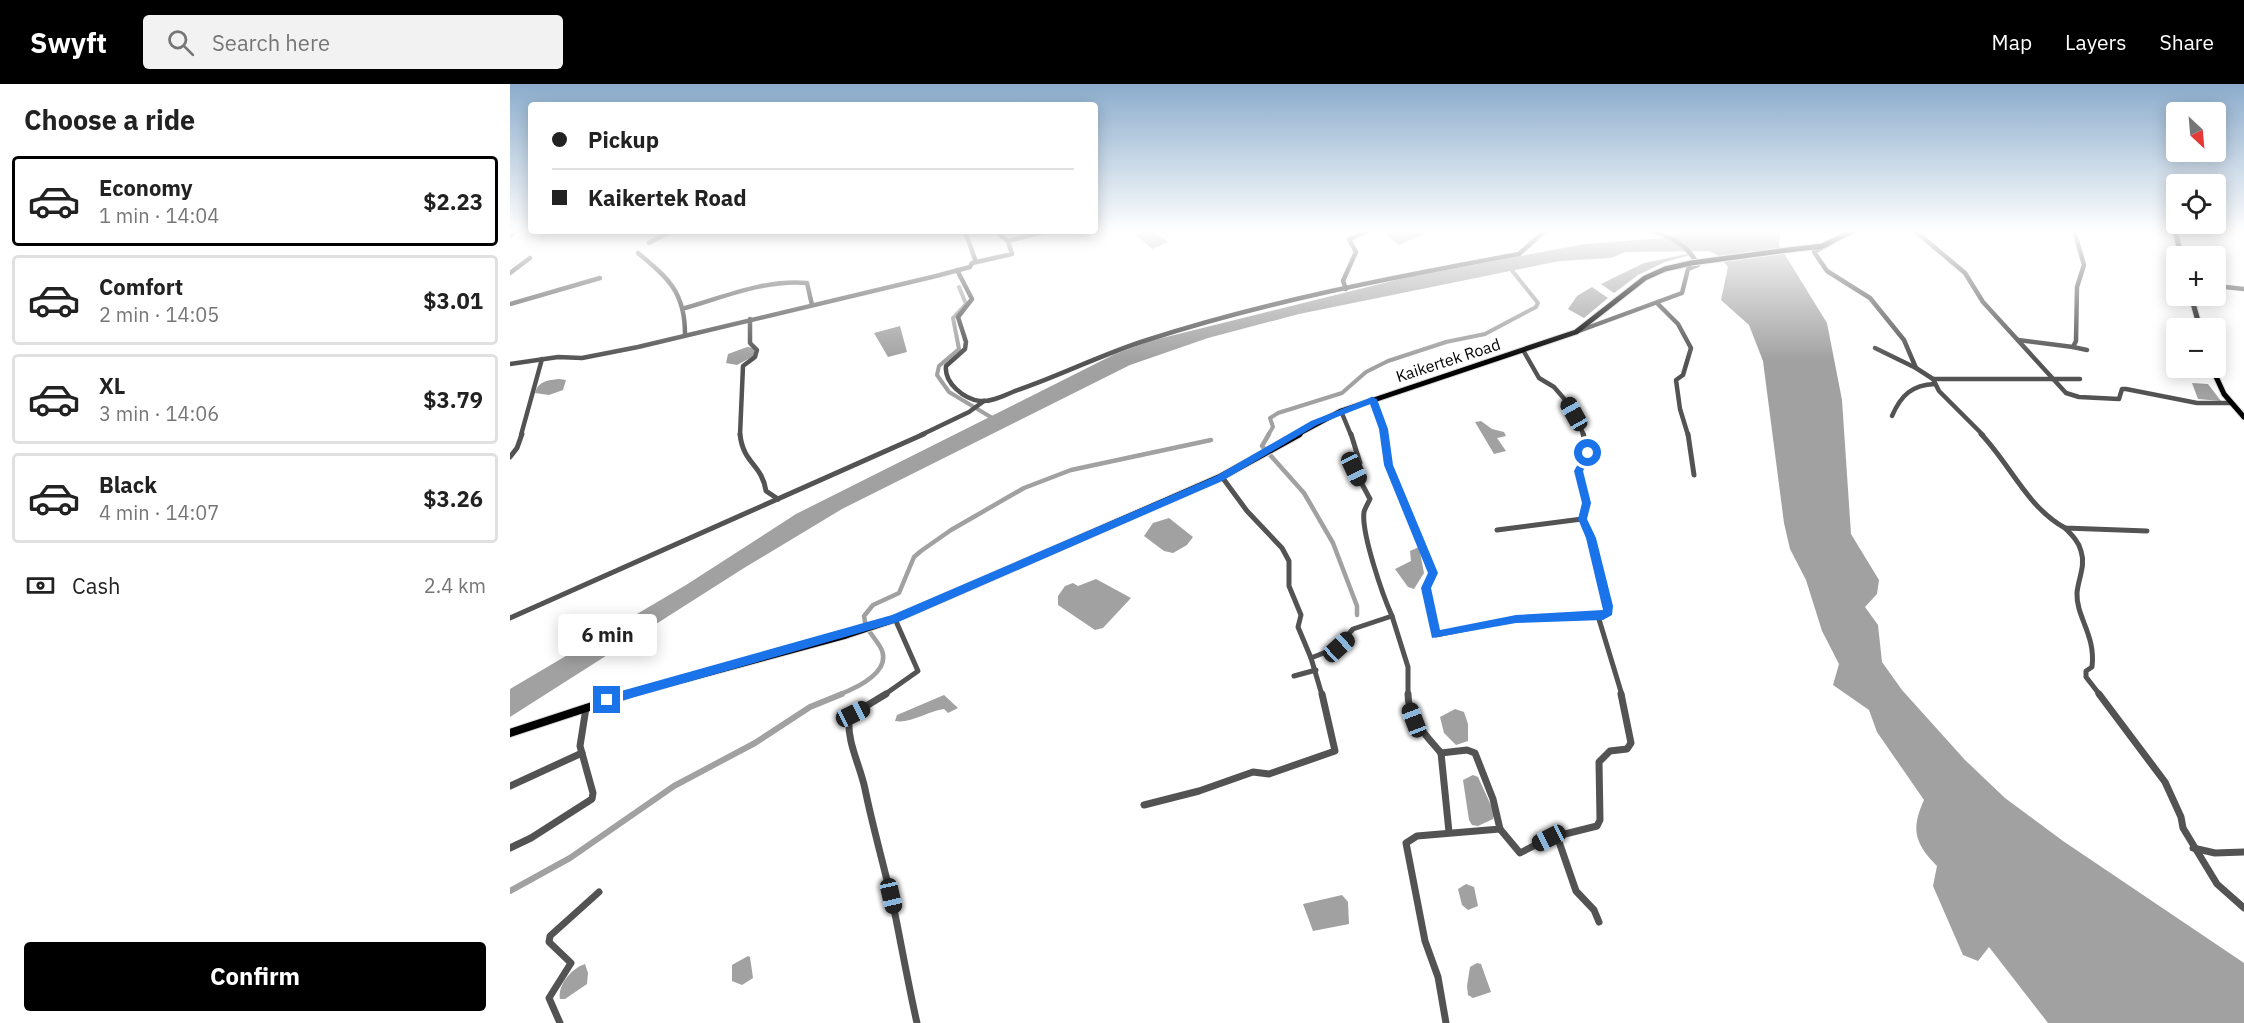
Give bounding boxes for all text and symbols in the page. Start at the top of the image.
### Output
search box [143,15,563,69]
text: Swyft [30,24,107,61]
icon: search [164,26,197,59]
text: Search here [212,28,330,57]
text: Map [1992,28,2032,56]
text: Layers [2065,28,2127,56]
text: Share [2160,28,2214,56]
text: Choose a ride [24,102,195,137]
north arrow [2166,102,2226,162]
map controls [2166,102,2226,378]
text: Pickup [588,125,659,154]
text: Economy [99,173,193,202]
icon: car [27,174,81,228]
button: locate [2166,174,2226,234]
text: Kaikertek Road [588,183,747,212]
text: $2.23 [423,187,483,216]
text: 1 min · 14:04 [99,202,219,229]
button: + [2166,246,2226,306]
text: Comfort [99,272,183,301]
icon: car [27,273,81,327]
text: $3.01 [423,286,483,315]
text: 2 min · 14:05 [99,301,219,328]
button: − [2166,318,2226,378]
street label: Kaikertek Road [1393,334,1503,386]
text: XL [99,371,125,400]
icon: car [27,372,81,426]
text: $3.79 [423,385,483,414]
car [1557,394,1591,434]
text: 3 min · 14:06 [99,400,219,427]
route start [1574,439,1601,466]
car [1338,449,1370,489]
text: Black [99,470,157,499]
icon: car [27,471,81,525]
text: $3.26 [423,484,483,513]
text: 4 min · 14:07 [99,499,219,526]
icon: cash [24,569,57,602]
text: Cash [72,571,121,600]
text: 2.4 km [424,572,486,599]
callout: 6 min [558,613,656,655]
text: 6 min [581,621,634,648]
car [1320,628,1358,666]
route end [593,686,620,713]
car [833,698,873,730]
car [1399,700,1429,740]
car [1529,822,1569,854]
car [878,876,904,916]
button: Confirm [24,942,486,1011]

